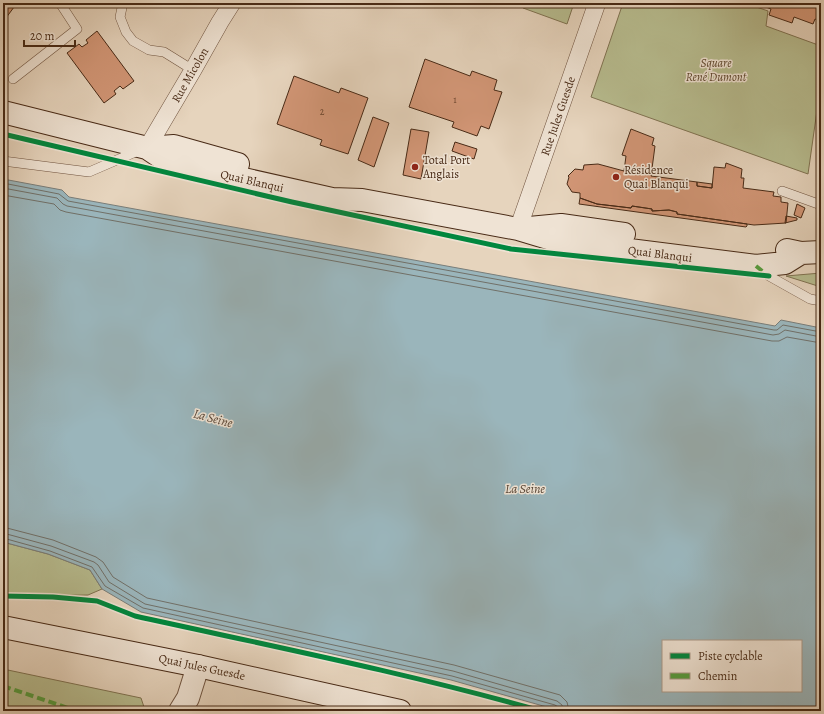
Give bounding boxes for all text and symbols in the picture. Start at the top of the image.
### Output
scale bar [24,22,75,48]
text: 20 m [30,28,54,44]
street label: Rue Micolon [168,44,212,105]
park label: Square René Dumont [686,55,747,85]
street label: Rue Jules Guesde [537,74,579,158]
house number: 1 [453,93,457,106]
house number: 2 [320,105,325,118]
place label: Total Port Anglais [422,152,470,182]
marker: Total Port Anglais [410,162,420,172]
place label: Résidence Quai Blanqui [624,162,689,192]
street label: Quai Blanqui [219,166,285,196]
marker: Résidence Quai Blanqui [611,172,621,182]
street label: Quai Blanqui [627,242,693,266]
water label: La Seine [191,405,235,431]
water label: La Seine [505,480,545,497]
legend [662,640,802,692]
text: Piste cyclable [698,648,763,664]
street label: Quai Jules Guesde [157,650,247,684]
text: Chemin [698,668,738,684]

